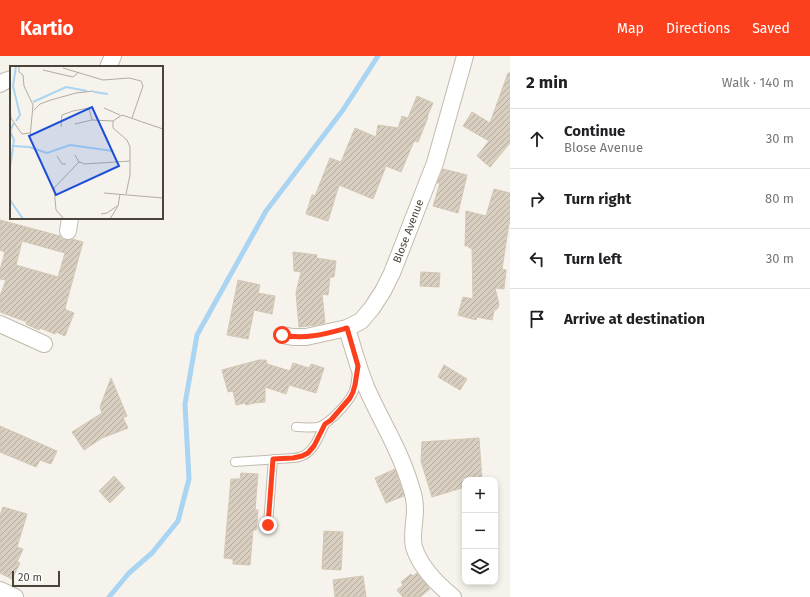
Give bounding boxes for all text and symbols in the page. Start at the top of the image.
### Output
text: Kartio [20,17,74,40]
text: Map [617,20,644,37]
text: Directions [666,20,730,37]
text: Saved [752,20,790,37]
inset map [10,66,163,219]
text: 2 min [526,72,568,93]
text: Walk · 140 m [722,75,794,90]
text: Continue [564,122,625,140]
icon: ahead [526,128,548,150]
text: 30 m [766,131,794,146]
text: Blose Avenue [564,140,643,155]
icon: right [526,188,548,210]
text: Turn right [564,190,631,208]
text: 80 m [765,191,794,206]
street label: Blose Avenue [390,198,427,265]
icon: left [526,248,548,270]
text: Turn left [564,250,622,268]
text: 30 m [766,251,794,266]
icon: arrive [526,308,548,330]
text: Arrive at destination [564,310,705,328]
route start [273,326,291,344]
map controls [462,477,498,585]
button: + [462,477,498,513]
button: − [462,513,498,549]
route end [259,516,277,534]
button: layers [462,549,498,585]
scale bar [12,569,60,588]
text: 20 m [18,571,42,584]

